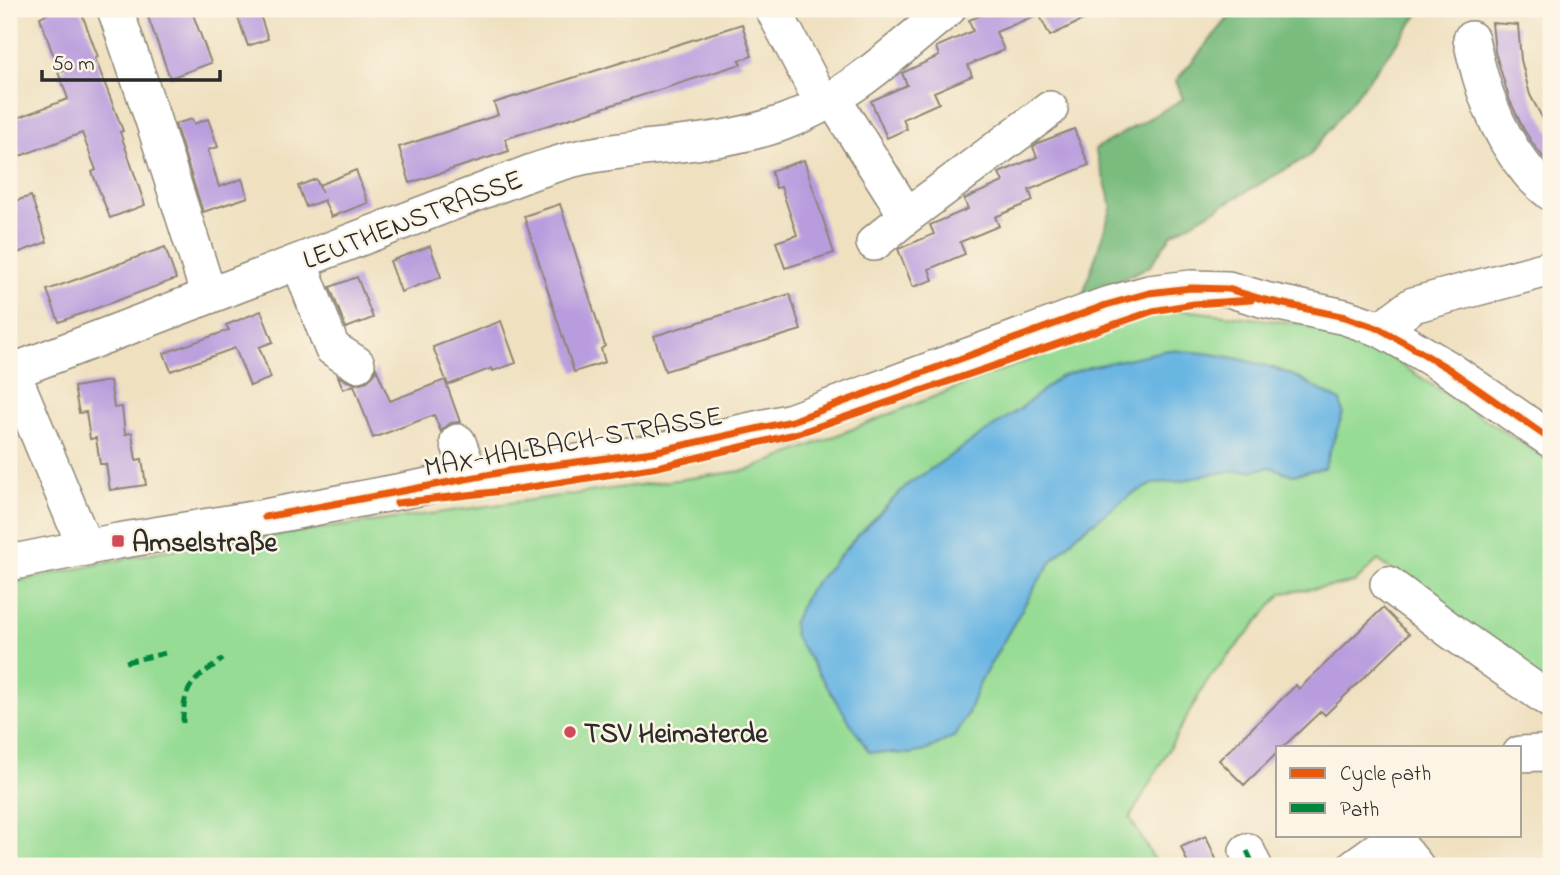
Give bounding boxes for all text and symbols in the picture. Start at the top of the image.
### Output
scale bar [42,38,220,82]
text: 50 m [52,50,95,80]
street label: LEUTHENSTRASSE [297,160,529,282]
street label: MAX-HALBACH-STRASSE [421,397,726,490]
place label: Amselstraße [132,524,279,565]
marker: Amselstraße [110,533,126,549]
place label: TSV Heimaterde [584,715,769,756]
marker: TSV Heimaterde [562,724,578,740]
legend [1276,746,1522,836]
text: Cycle path [1340,760,1431,792]
text: Path [1340,796,1379,826]

